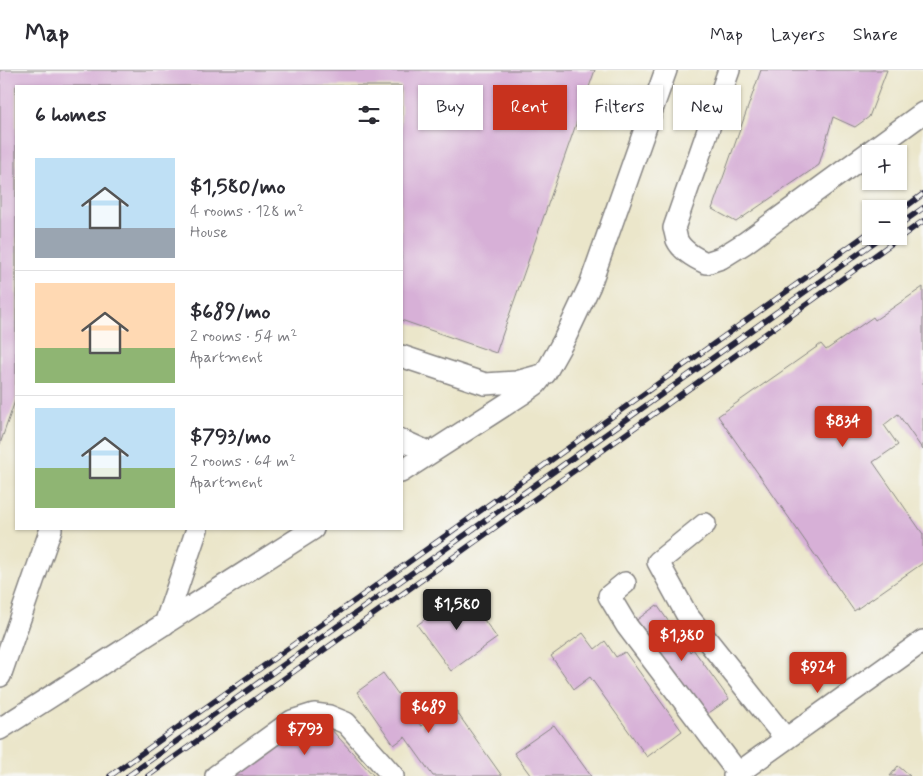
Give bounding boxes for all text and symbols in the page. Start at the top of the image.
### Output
text: Map [25,19,69,50]
text: Map [710,23,743,47]
text: Layers [771,23,825,47]
text: Share [853,23,898,47]
chip: Buy [418,85,483,130]
chip: Rent [493,85,567,130]
chip: Filters [577,85,663,130]
chip: New [673,85,741,130]
text: 6 homes [35,101,106,129]
icon: filters [355,101,383,129]
map controls [862,145,907,245]
button: + [862,145,907,190]
text: $1,580/mo [190,173,285,201]
icon: home [75,178,135,238]
button: − [862,200,907,245]
text: 4 rooms · 128 m² [190,201,304,222]
text: House [190,222,228,243]
text: $689/mo [190,298,271,326]
icon: home [75,303,135,363]
text: 2 rooms · 54 m² [190,326,297,347]
text: Apartment [190,347,263,368]
pin: $834 [813,406,873,448]
text: $834 [826,411,860,432]
text: $793/mo [190,423,271,451]
icon: home [75,428,135,488]
text: 2 rooms · 64 m² [190,451,296,472]
text: Apartment [190,472,263,493]
pin: $1,580 [416,588,498,631]
text: $1,580 [434,594,480,615]
pin: $1,380 [641,620,723,662]
text: $1,380 [660,625,704,646]
pin: $924 [788,652,848,694]
text: $924 [800,657,836,678]
pin: $689 [399,692,459,734]
text: $689 [412,697,446,718]
pin: $793 [275,714,335,756]
text: $793 [287,719,323,740]

